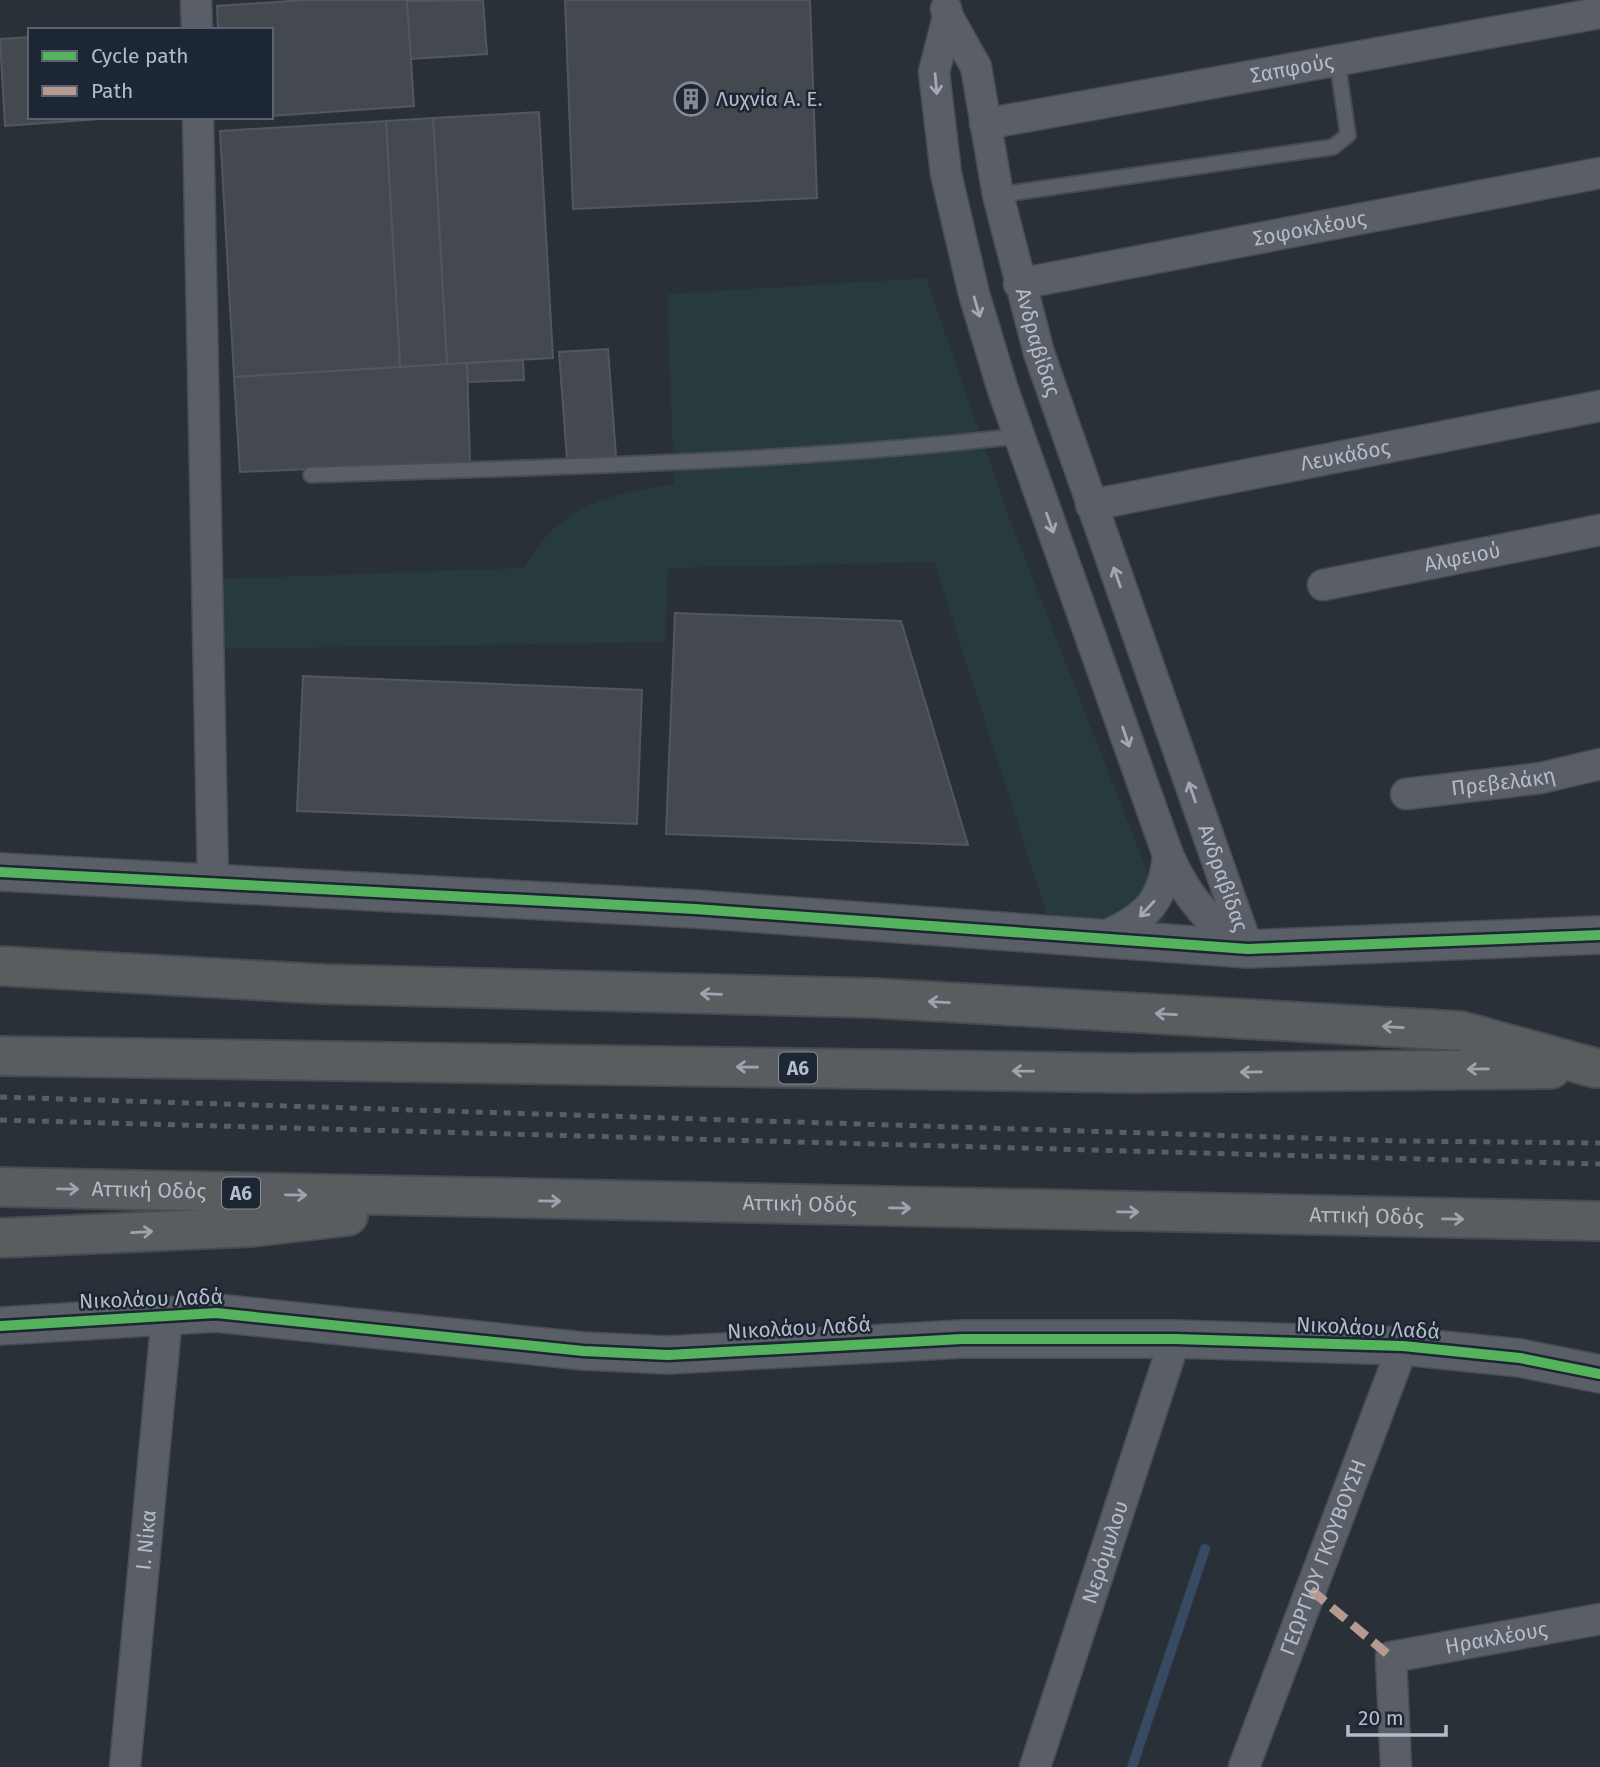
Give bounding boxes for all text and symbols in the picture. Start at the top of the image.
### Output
legend [28,28,273,119]
text: Cycle path [91,43,189,69]
street label: Σαπφούς [1248,48,1336,89]
one-way arrow [929,72,942,95]
text: Path [91,78,133,104]
building icon: Λυχνία A. E. [672,80,710,118]
place label: Λυχνία A. E. [716,86,823,112]
street label: Σοφοκλέους [1251,205,1369,252]
street label: Ανδραβίδας [1010,285,1066,400]
one-way arrow [972,296,985,318]
street label: Λευκάδος [1298,434,1393,477]
one-way arrow [1045,511,1057,533]
street label: Αλφειού [1422,537,1503,578]
one-way arrow [1110,567,1122,589]
one-way arrow [1121,726,1133,748]
street label: Πρεβελάκη [1450,762,1558,802]
one-way arrow [1185,781,1197,803]
street label: Ανδραβίδας [1192,821,1254,935]
one-way arrow [1139,900,1156,917]
one-way arrow [700,987,723,1001]
one-way arrow [927,995,950,1008]
one-way arrow [1155,1007,1178,1020]
one-way arrow [1382,1021,1405,1034]
road number: Α6 [779,1052,817,1084]
one-way arrow [735,1060,758,1074]
one-way arrow [1467,1063,1490,1076]
one-way arrow [1012,1064,1035,1078]
one-way arrow [1239,1065,1262,1079]
street label: Αττική Οδός [91,1176,207,1204]
road number: Α6 [222,1177,260,1208]
one-way arrow [56,1182,79,1196]
one-way arrow [284,1188,307,1202]
street label: Αττική Οδός [742,1190,858,1218]
one-way arrow [539,1194,562,1208]
one-way arrow [889,1201,912,1215]
street label: Αττική Οδός [1309,1202,1424,1230]
one-way arrow [1116,1205,1139,1219]
one-way arrow [1442,1212,1465,1225]
one-way arrow [130,1225,152,1238]
street label: Νικολάου Λαδά [79,1283,223,1315]
street label: Νικολάου Λαδά [726,1311,872,1345]
street label: Νικολάου Λαδά [1295,1311,1441,1345]
street label: ΓΕΩΡΓΙΟΥ ΓΚΟΥΒΟΥΣΗ [1274,1456,1372,1659]
street label: Νερόμυλου [1076,1497,1134,1607]
street label: Ι. Νίκα [130,1509,162,1571]
street label: Ηρακλέους [1443,1616,1550,1660]
scale bar [1348,1694,1446,1738]
text: 20 m [1358,1705,1404,1731]

